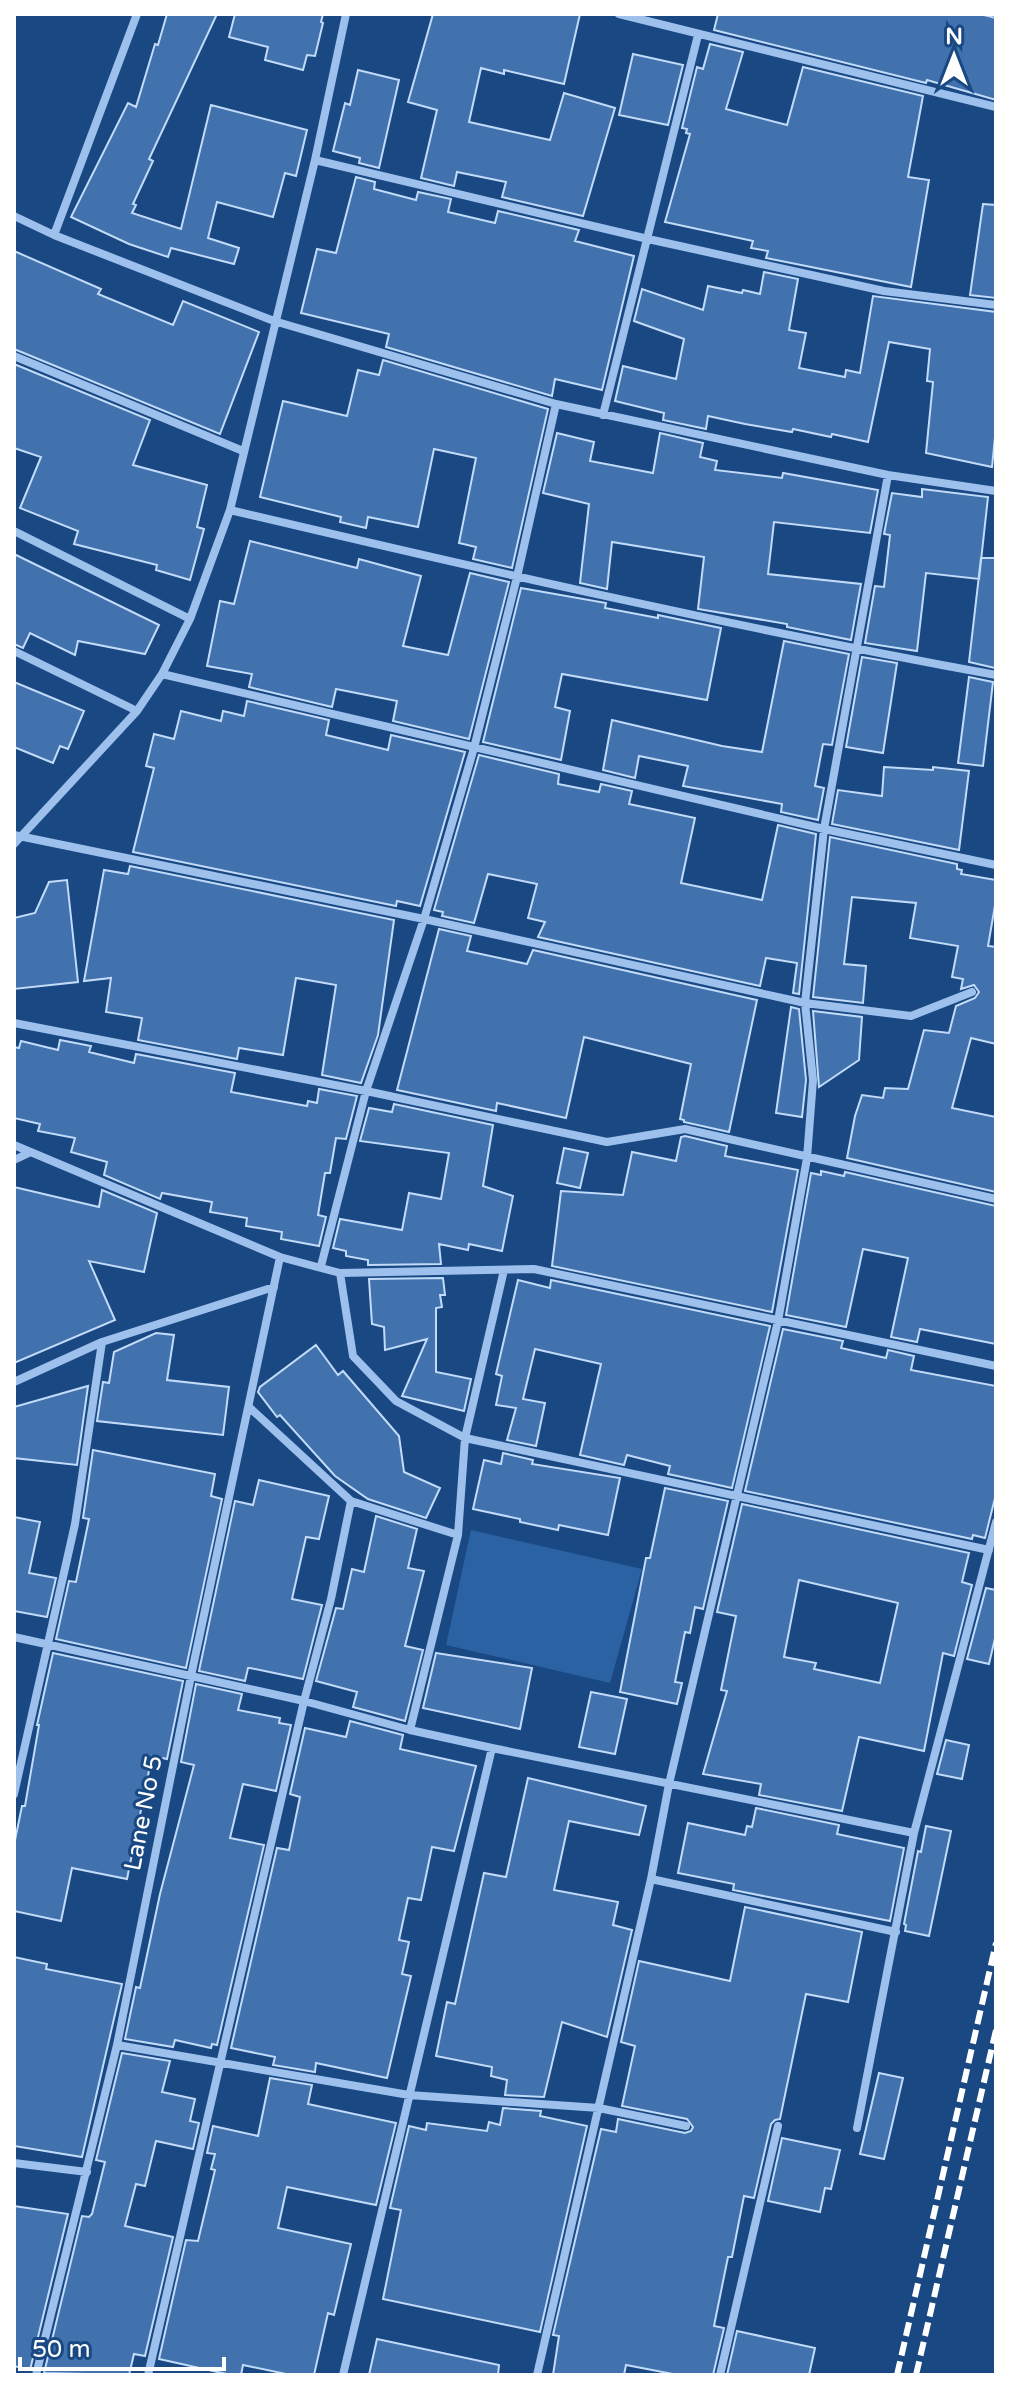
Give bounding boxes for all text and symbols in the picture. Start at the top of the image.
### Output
north arrow [914,16,994,96]
text: N [945,24,963,50]
street label: Lane No 5 [118,1753,169,1873]
scale bar [20,2321,224,2371]
text: 50 m [32,2335,90,2364]

